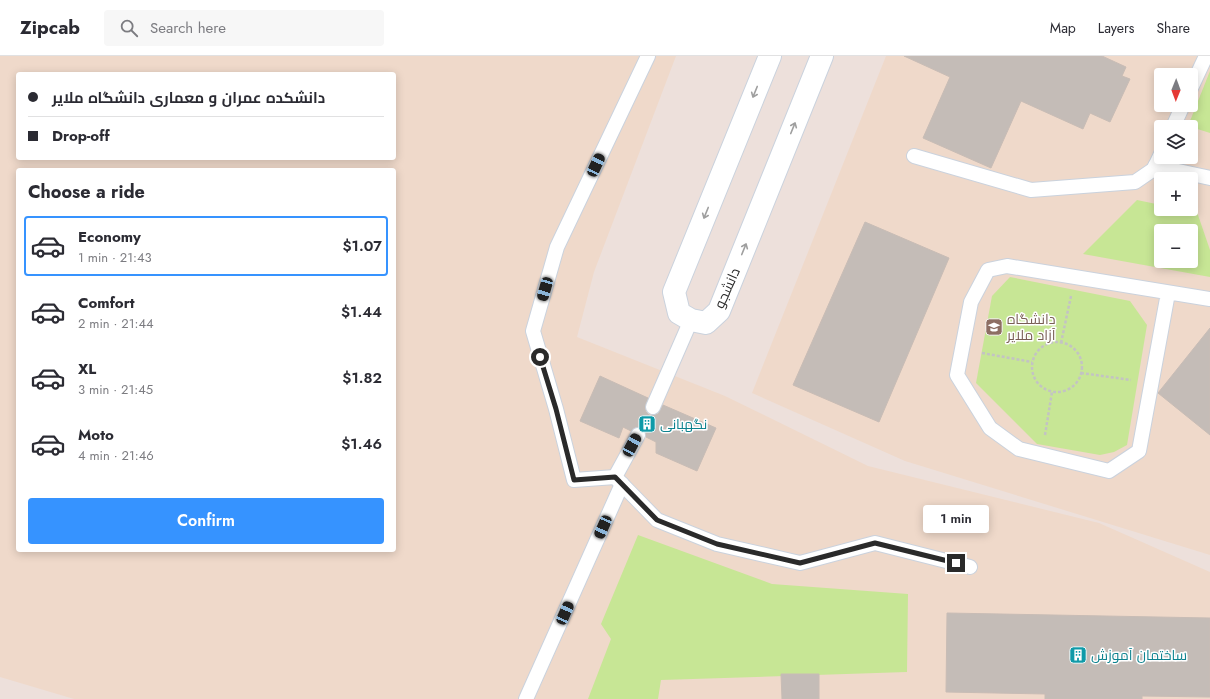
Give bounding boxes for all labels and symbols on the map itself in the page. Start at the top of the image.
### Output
north arrow [1154,68,1198,112]
one-way arrow [751,86,758,98]
one-way arrow [790,122,797,134]
car [585,152,607,178]
one-way arrow [702,206,709,218]
one-way arrow [741,243,749,255]
street label: دانشجو [709,264,745,312]
car [536,276,554,302]
place label: دانشگاه آزاد ملایر [1006,309,1056,345]
school or university icon: دانشگاه آزاد ملایر [984,317,1004,337]
route start [531,348,549,366]
building icon: نگهبانی [637,414,657,434]
place label: نگهبانی [660,414,707,434]
car [621,432,643,458]
callout: 1 min [923,505,989,533]
car [593,514,613,540]
route end [947,554,965,572]
car [555,600,575,626]
building icon: ساختمان آموزش [1068,645,1088,665]
place label: ساختمان آموزش [1091,645,1187,665]

